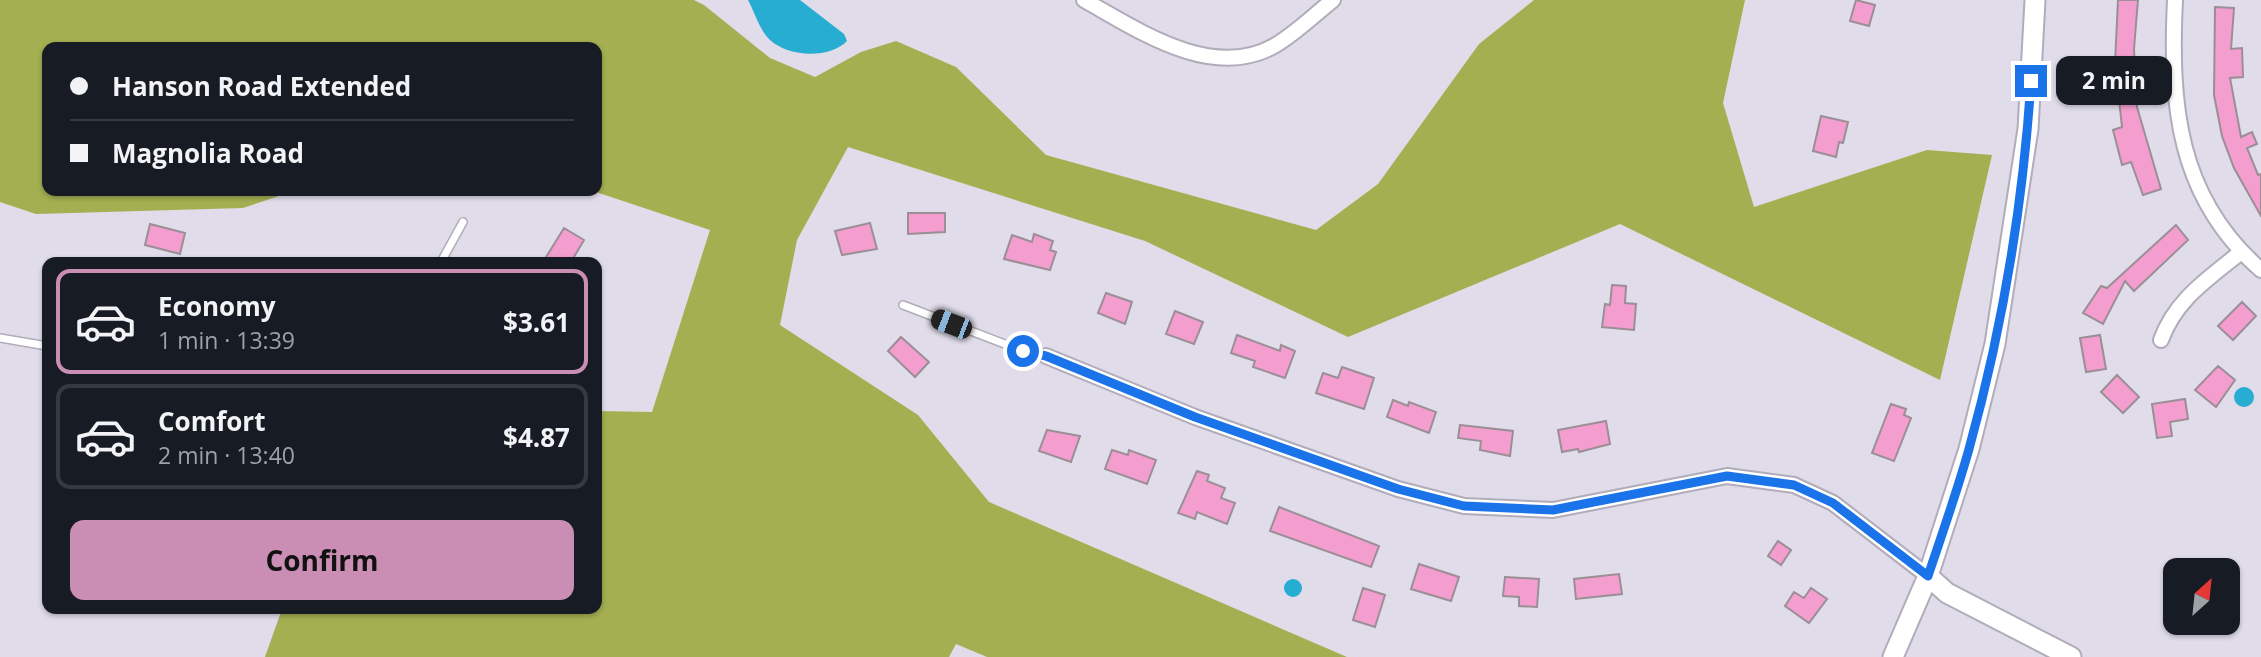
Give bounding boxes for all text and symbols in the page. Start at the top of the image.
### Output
callout: 2 min [2056,56,2171,106]
text: 2 min [2082,64,2146,96]
route end [2015,65,2047,97]
text: Hanson Road Extended [112,68,411,104]
text: Magnolia Road [112,135,304,171]
text: Economy [158,288,276,324]
icon: car [74,290,137,353]
text: $3.61 [503,304,570,340]
car [928,307,975,341]
text: 1 min · 13:39 [158,324,295,356]
route start [1007,335,1039,367]
text: Comfort [158,403,265,439]
icon: car [74,405,137,468]
text: $4.87 [503,419,570,455]
text: 2 min · 13:40 [158,439,295,471]
button: Confirm [70,520,574,600]
north arrow [2163,558,2240,635]
map controls [2163,558,2240,635]

